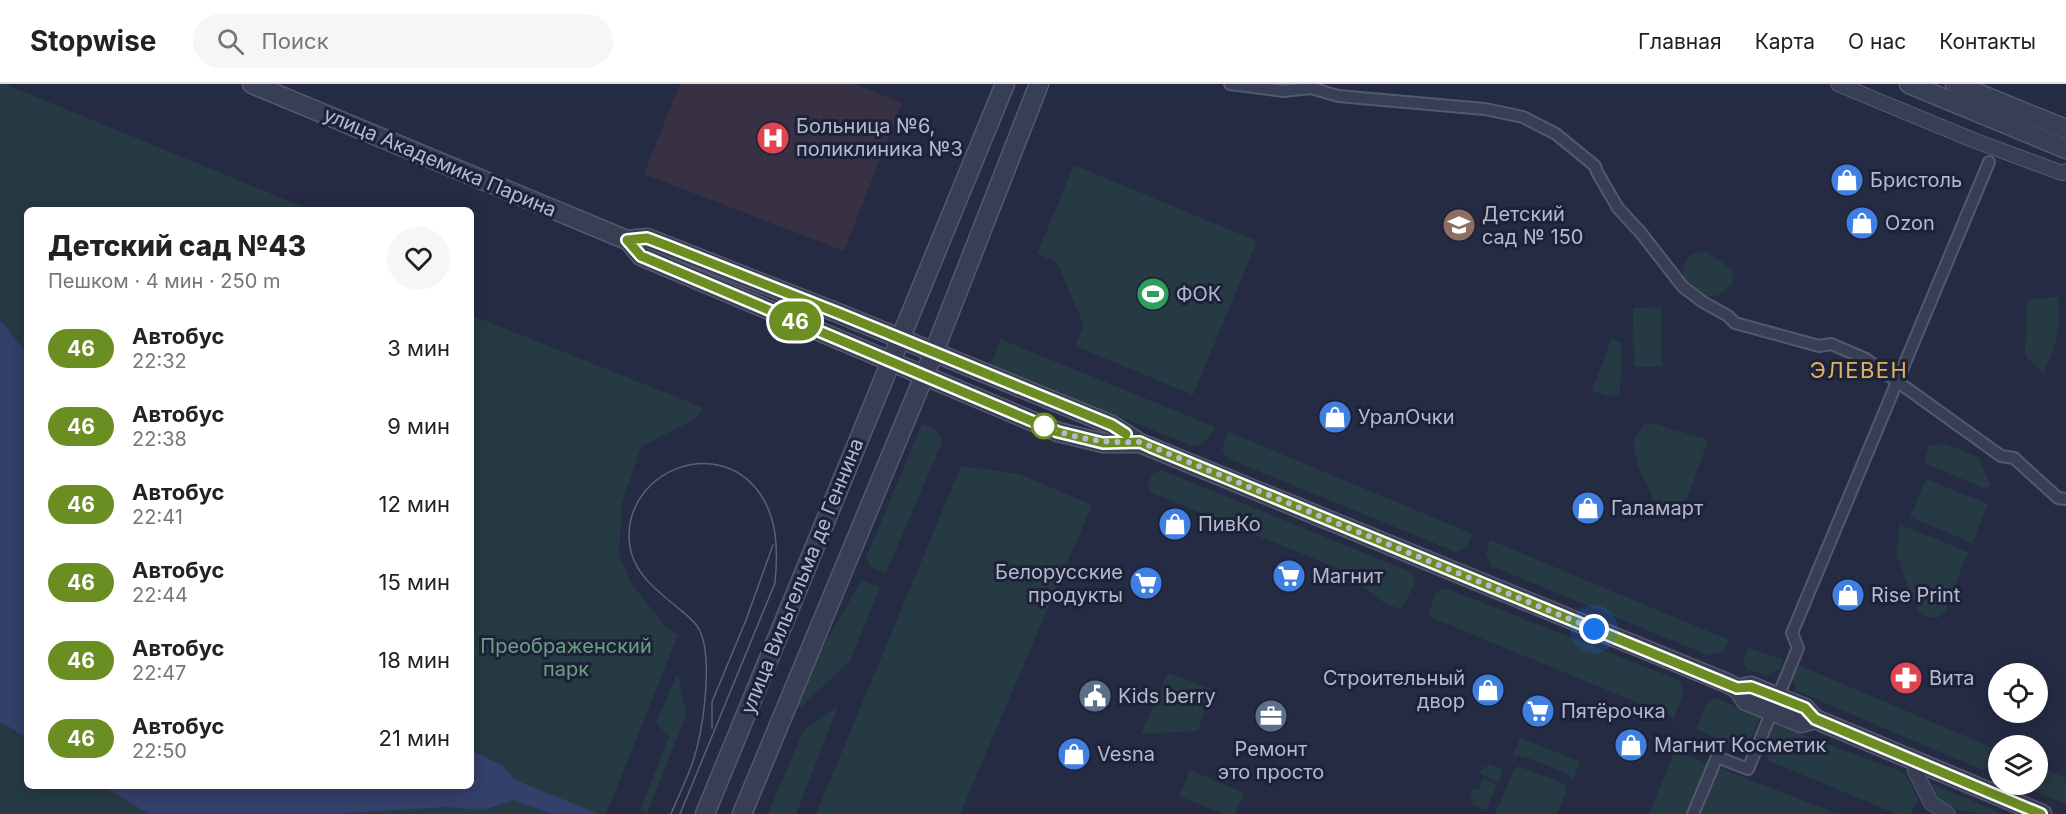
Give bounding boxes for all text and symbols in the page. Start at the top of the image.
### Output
search box [193,14,613,68]
text: Stopwise [30,24,157,58]
icon: search [214,25,247,58]
text: Поиск [262,28,329,54]
text: Главная [1638,29,1722,54]
text: Карта [1755,29,1815,54]
text: О нас [1848,29,1906,54]
text: Контакты [1939,29,2036,54]
street label: улица Академика Парина [320,102,560,222]
place label: Больница №6, поликлиника №3 [796,114,963,161]
hospital icon: Больница №6, поликлиника №3 [755,120,791,156]
shop icon: Бристоль [1829,162,1865,198]
place label: Бристоль [1870,168,1962,192]
place label: Детский сад № 150 [1482,202,1583,249]
shop icon: Ozon [1844,205,1880,241]
school or university icon: Детский сад № 150 [1441,207,1477,243]
place label: Ozon [1885,211,1935,235]
button: heart [387,227,450,290]
text: Детский сад №43 [48,229,306,263]
text: Пешком · 4 мин · 250 m [48,269,281,293]
sports icon: ФОК [1135,276,1171,312]
place label: ФОК [1176,282,1221,306]
line badge: 46 [768,302,822,340]
text: 46 [781,309,809,334]
text: Автобус [132,323,225,349]
text: 3 мин [387,335,450,361]
text: 46 [67,336,95,361]
text: 22:32 [132,349,187,373]
district label: ЭЛЕВЕН [1810,357,1908,383]
shop icon: УралОчки [1317,399,1353,435]
text: Автобус [132,401,225,427]
place label: УралОчки [1358,405,1454,429]
text: 9 мин [387,413,450,439]
unlabelled marker [1031,413,1057,439]
text: 46 [67,414,95,439]
text: 22:38 [132,427,187,451]
street label: улица Вильгельма де Геннина [736,435,868,717]
text: Автобус [132,479,225,505]
shop icon: Галамарт [1570,490,1606,526]
text: 12 мин [378,491,450,517]
text: 46 [67,492,95,517]
place label: Галамарт [1611,496,1704,520]
text: 22:41 [132,505,183,529]
shop icon: ПивКо [1157,506,1193,542]
place label: ПивКо [1198,512,1261,536]
text: Автобус [132,557,225,583]
supermarket icon: Магнит [1271,558,1307,594]
place label: Белорусские продукты [995,560,1123,607]
place label: Магнит [1312,564,1384,588]
supermarket icon: Белорусские продукты [1128,565,1164,601]
text: 15 мин [379,569,450,595]
text: 46 [67,570,95,595]
shop icon: Rise Print [1830,577,1866,613]
text: 22:44 [132,583,188,607]
place label: Rise Print [1871,583,1961,607]
your location [1579,614,1609,644]
park label: Преображенский парк [480,634,652,681]
text: Автобус [132,635,225,661]
text: 18 мин [378,647,450,673]
text: 46 [67,648,95,673]
pharmacy icon: Вита [1888,660,1924,696]
text: 22:47 [132,661,186,685]
map controls [1988,663,2048,795]
button: locate [1988,663,2048,723]
place label: Строительный двор [1323,666,1465,713]
place label: Вита [1929,666,1974,690]
shop icon: Строительный двор [1470,672,1506,708]
public building icon: Kids berry [1077,678,1113,714]
place label: Kids berry [1118,684,1216,708]
supermarket icon: Пятёрочка [1520,693,1556,729]
office icon: Ремонт это просто [1253,698,1289,734]
place label: Пятёрочка [1561,699,1666,723]
text: Автобус [132,713,225,739]
text: 21 мин [378,725,450,751]
text: 46 [67,726,95,751]
shop icon: Магнит Косметик [1613,727,1649,763]
place label: Магнит Косметик [1654,733,1827,757]
button: layers [1988,735,2048,795]
shop icon: Vesna [1056,736,1092,772]
place label: Ремонт это просто [1218,737,1324,784]
text: 22:50 [132,739,187,763]
place label: Vesna [1097,742,1155,766]

